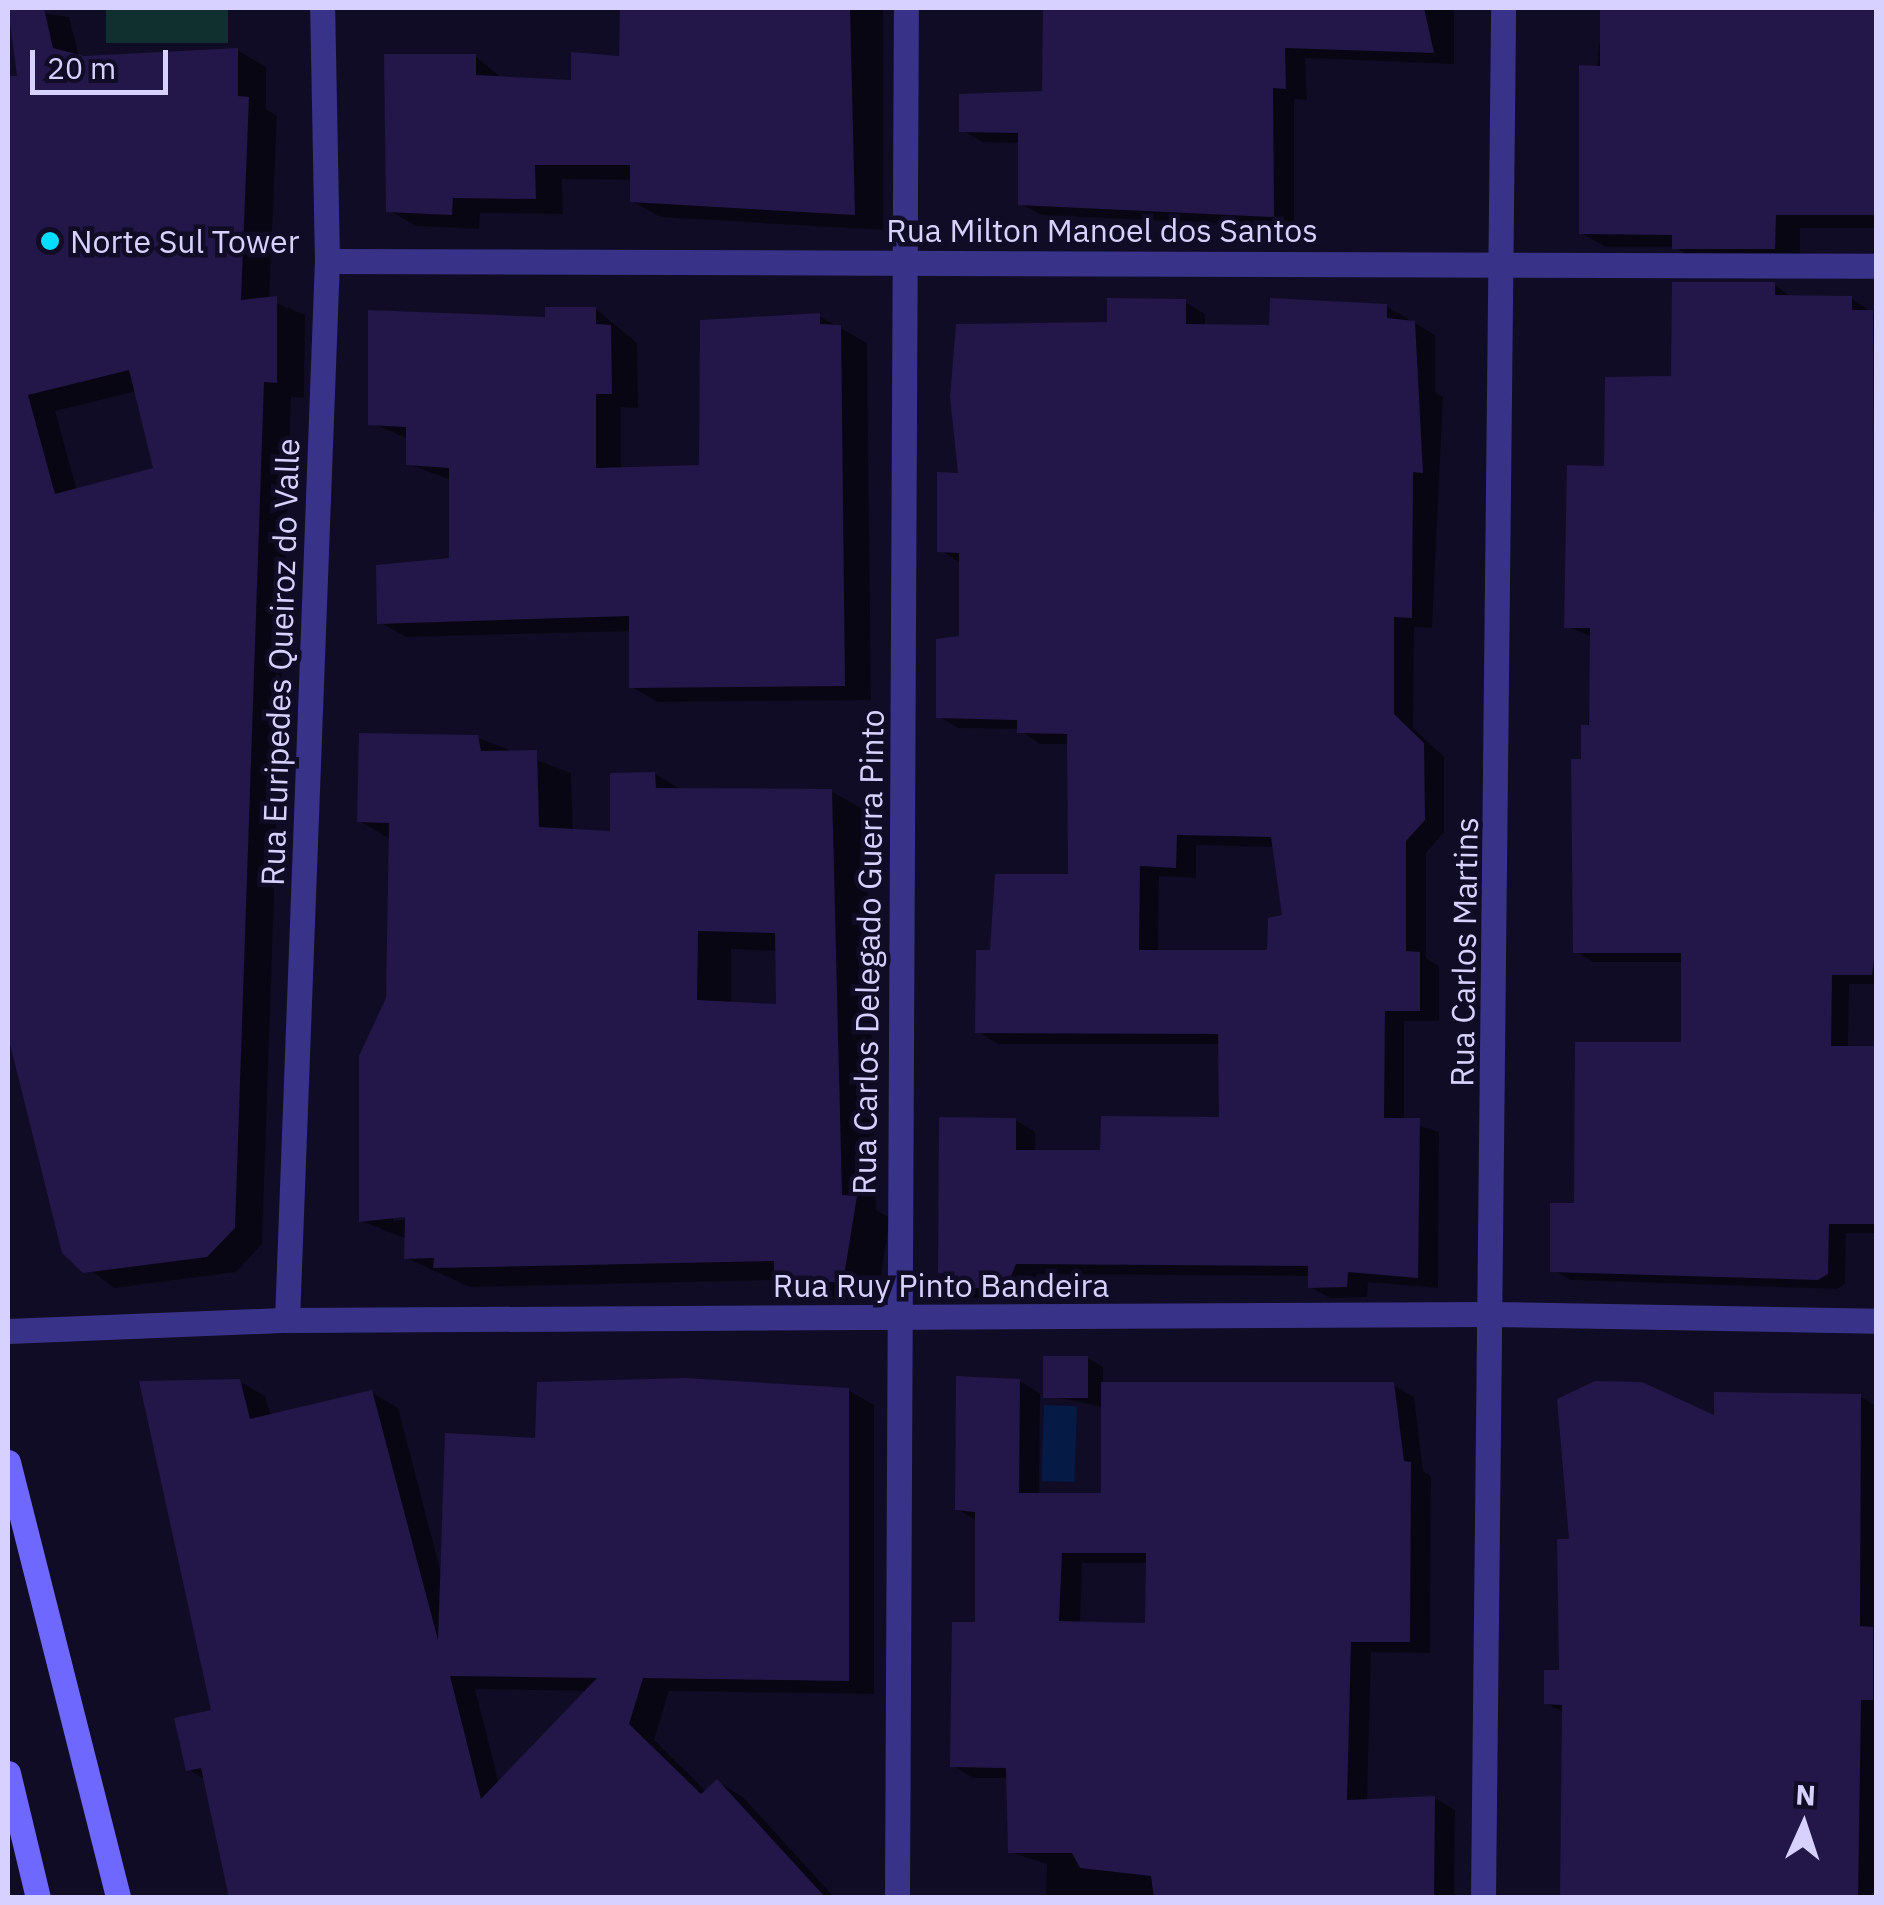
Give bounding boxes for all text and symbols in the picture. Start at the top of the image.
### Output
scale bar [35,30,172,92]
text: 20 m [47,48,116,87]
street label: Rua Milton Manoel dos Santos [886,211,1318,249]
place label: Norte Sul Tower [70,222,299,260]
marker: Norte Sul Tower [39,230,61,252]
street label: Rua Euripedes Queiroz do Valle [253,438,307,886]
street label: Rua Carlos Delegado Guerra Pinto [845,709,891,1195]
street label: Rua Carlos Martins [1442,817,1486,1087]
street label: Rua Ruy Pinto Bandeira [773,1266,1109,1304]
north arrow [1754,1775,1854,1875]
text: N [1795,1776,1817,1814]

